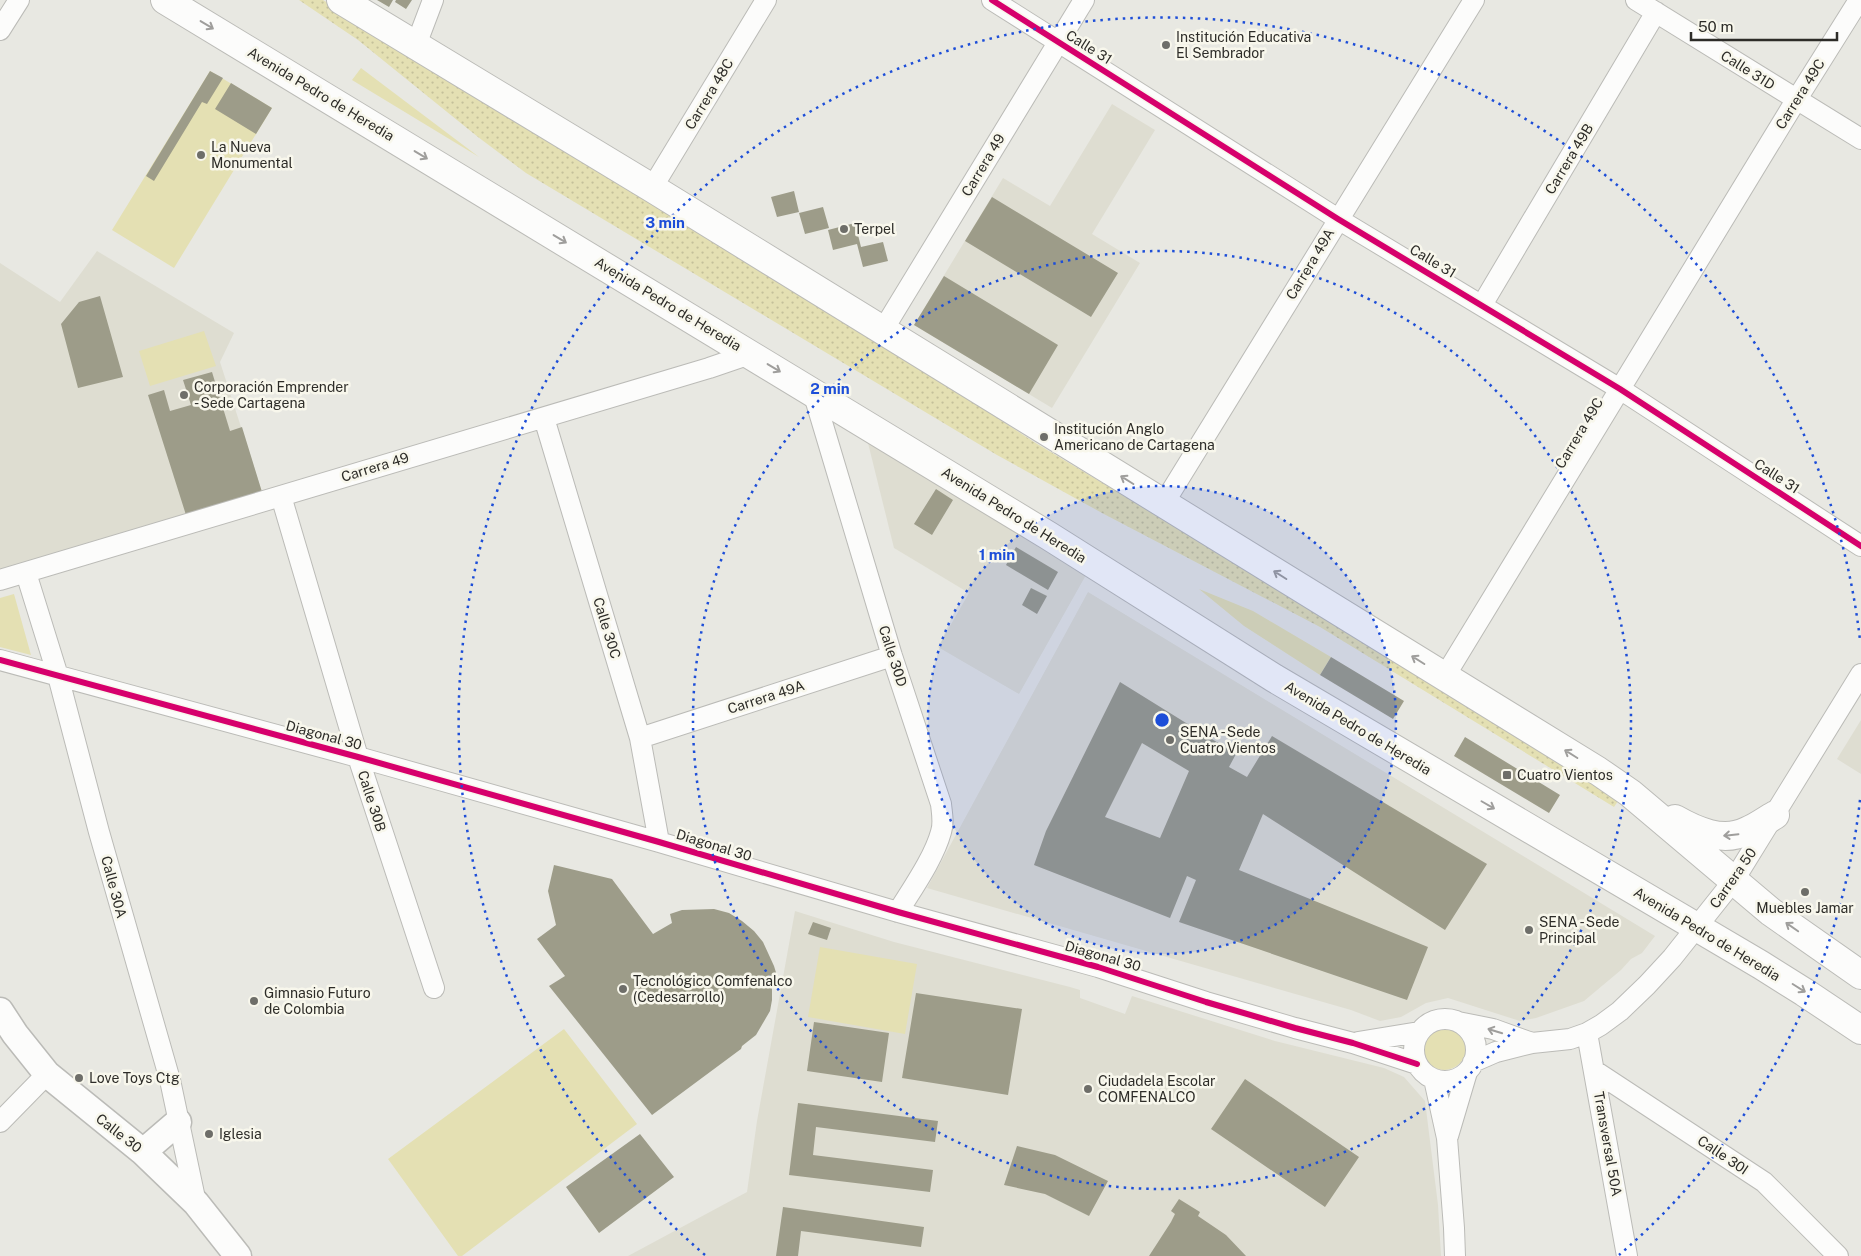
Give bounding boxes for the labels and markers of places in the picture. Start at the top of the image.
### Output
place label: Institución Educativa El Sembrador [1176,29,1311,61]
marker: Institución Educativa El Sembrador [1160,39,1172,51]
place label: La Nueva Monumental [211,139,293,171]
marker: La Nueva Monumental [195,149,207,161]
place label: Terpel [854,221,895,237]
marker: Terpel [838,223,850,235]
place label: Corporación Emprender - Sede Cartagena [194,379,349,411]
marker: Corporación Emprender - Sede Cartagena [178,389,190,401]
place label: Institución Anglo Americano de Cartagena [1054,421,1215,453]
marker: Institución Anglo Americano de Cartagena [1038,431,1050,443]
centre of rings [1153,711,1171,729]
place label: SENA - Sede Cuatro Vientos [1180,724,1276,756]
marker: SENA - Sede Cuatro Vientos [1164,734,1176,746]
place label: Cuatro Vientos [1517,767,1613,783]
marker: Cuatro Vientos [1501,769,1513,781]
marker: Muebles Jamar [1799,886,1811,898]
place label: Muebles Jamar [1756,900,1854,916]
place label: SENA - Sede Principal [1539,914,1619,946]
marker: SENA - Sede Principal [1523,924,1535,936]
place label: Tecnológico Comfenalco (Cedesarrollo) [633,973,793,1005]
marker: Tecnológico Comfenalco (Cedesarrollo) [617,983,629,995]
place label: Gimnasio Futuro de Colombia [264,985,371,1017]
marker: Gimnasio Futuro de Colombia [248,995,260,1007]
place label: Love Toys Ctg [89,1070,180,1086]
marker: Love Toys Ctg [73,1072,85,1084]
place label: Ciudadela Escolar COMFENALCO [1098,1073,1215,1105]
marker: Ciudadela Escolar COMFENALCO [1082,1083,1094,1095]
place label: Iglesia [219,1126,262,1142]
marker: Iglesia [203,1128,215,1140]

